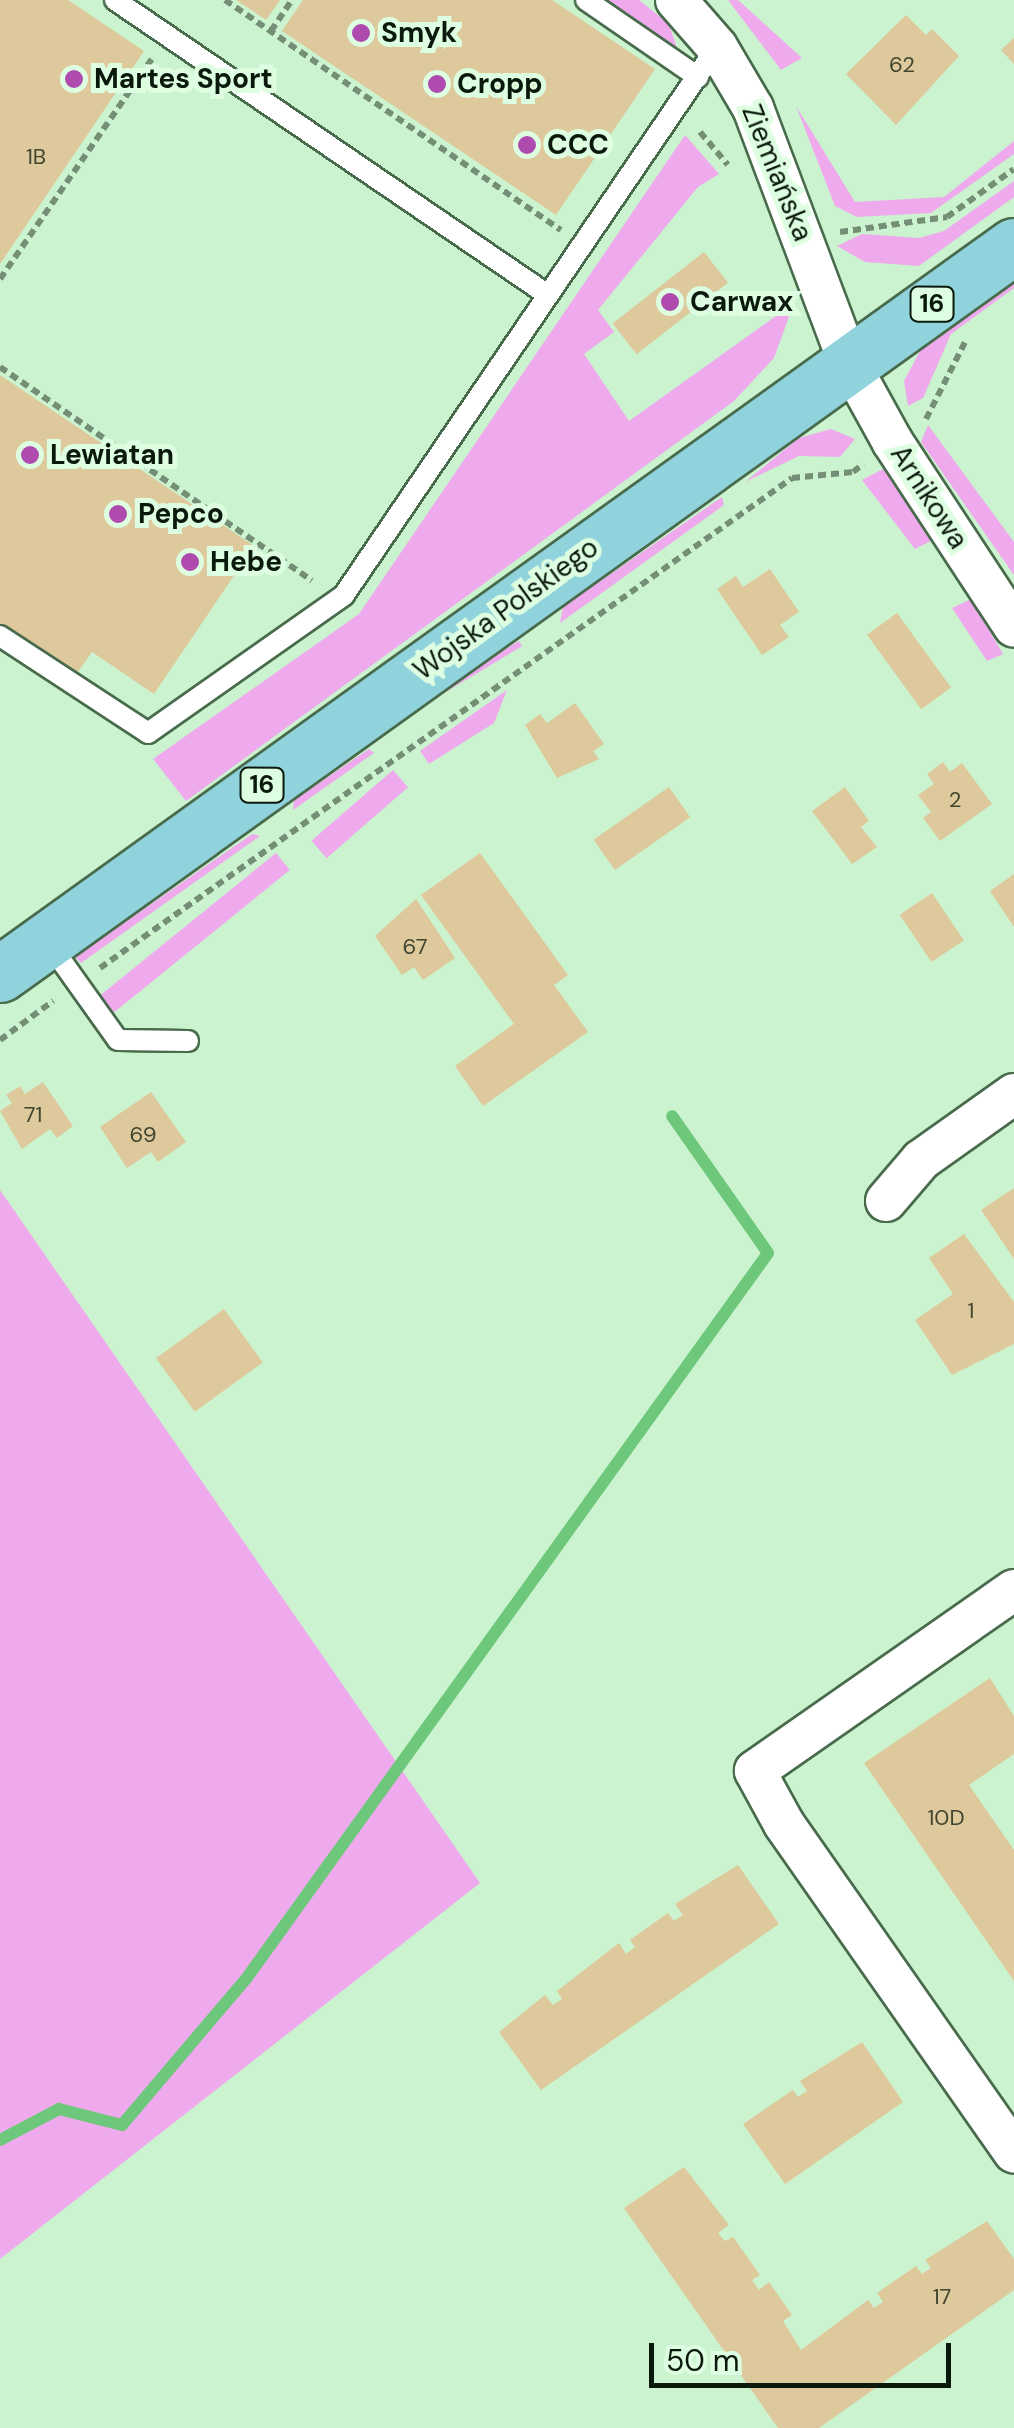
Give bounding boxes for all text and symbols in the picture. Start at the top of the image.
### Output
place label: Smyk [381,16,457,50]
marker: Smyk [350,22,372,44]
house number: 62 [889,52,915,78]
place label: Martes Sport [94,62,273,96]
place label: Cropp [457,67,543,101]
marker: Martes Sport [63,68,85,90]
marker: Cropp [426,73,448,95]
street label: Ziemiańska [734,100,820,246]
place label: CCC [547,128,609,162]
marker: CCC [516,134,538,156]
house number: 1B [26,144,46,170]
road number: 16 [910,284,954,324]
place label: Carwax [690,285,793,319]
marker: Carwax [659,291,681,313]
place label: Lewiatan [50,438,174,472]
street label: Arnikowa [883,439,975,555]
marker: Lewiatan [19,444,41,466]
place label: Pepco [138,497,224,531]
marker: Pepco [107,503,129,525]
street label: Wojska Polskiego [407,531,605,687]
place label: Hebe [210,545,282,579]
marker: Hebe [179,551,201,573]
road number: 16 [240,765,284,805]
house number: 2 [949,787,961,813]
house number: 67 [403,934,427,960]
house number: 71 [24,1102,42,1128]
house number: 69 [129,1122,157,1148]
house number: 1 [968,1298,974,1324]
house number: 10D [927,1805,965,1831]
house number: 17 [933,2284,951,2310]
scale bar [654,2323,956,2385]
text: 50 m [666,2341,740,2380]

